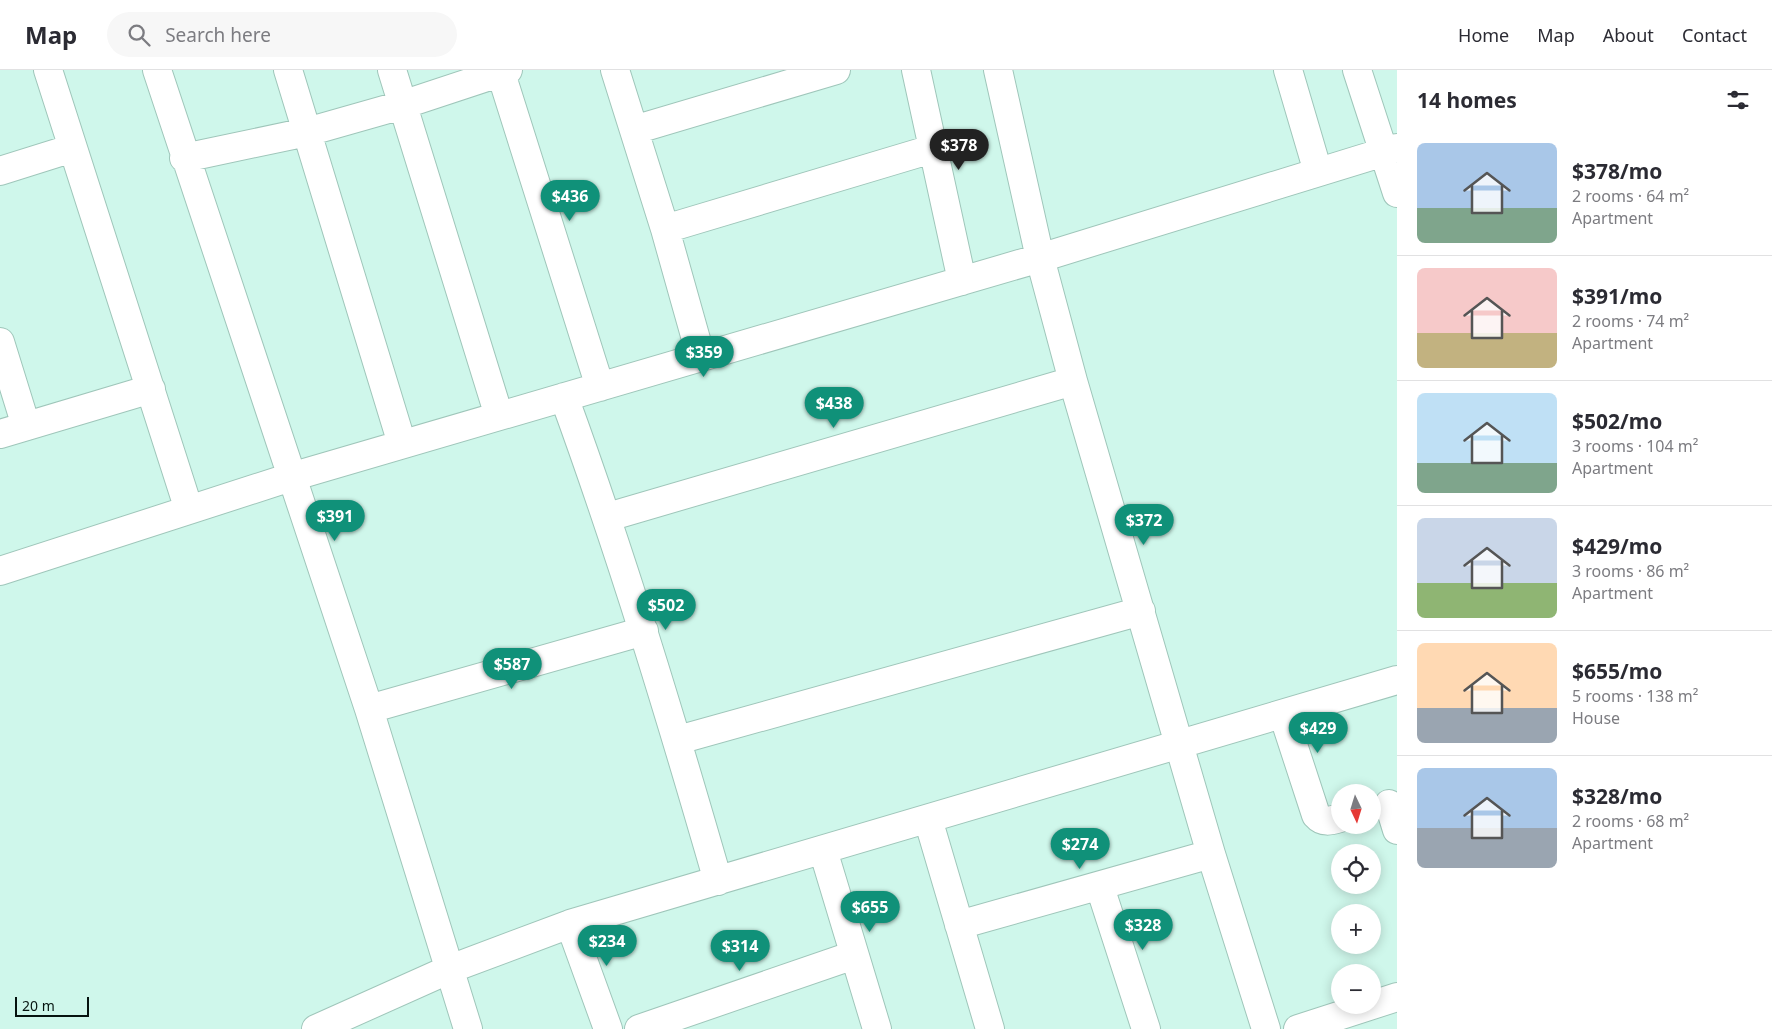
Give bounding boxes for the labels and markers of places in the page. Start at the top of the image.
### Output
pin: $378 [929,128,989,171]
pin: $436 [540,180,600,222]
pin: $359 [674,336,734,378]
pin: $438 [804,386,864,429]
pin: $391 [305,500,365,542]
pin: $372 [1114,504,1174,546]
pin: $502 [636,588,696,631]
pin: $587 [482,648,542,690]
pin: $429 [1288,712,1348,754]
pin: $274 [1050,828,1110,870]
pin: $655 [840,890,900,933]
pin: $328 [1113,908,1173,951]
pin: $234 [577,924,637,967]
pin: $314 [710,930,770,972]

